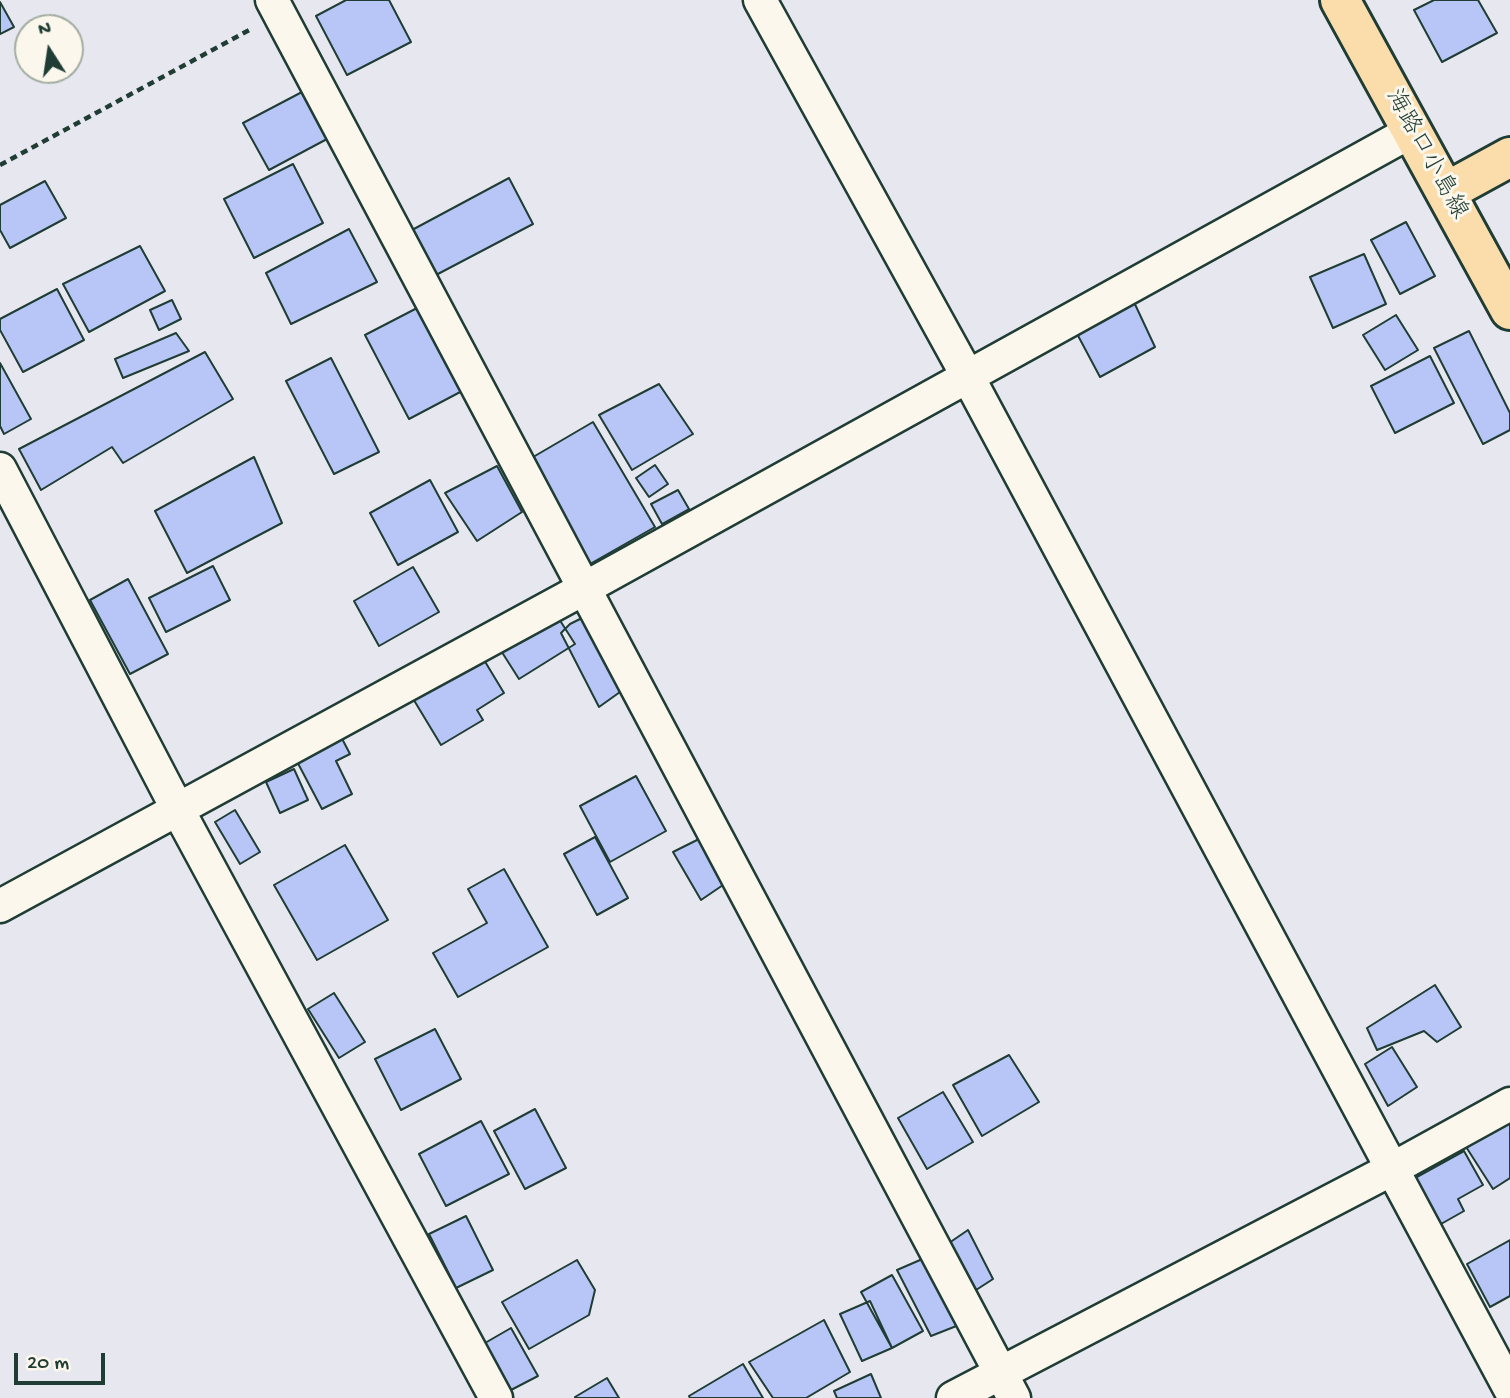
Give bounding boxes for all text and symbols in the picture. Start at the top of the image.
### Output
north arrow [14,14,84,84]
text: N [36,17,53,42]
street label: 海路口小島線 [1377,85,1473,225]
scale bar [18,1338,108,1382]
text: 20 m [27,1352,69,1377]

